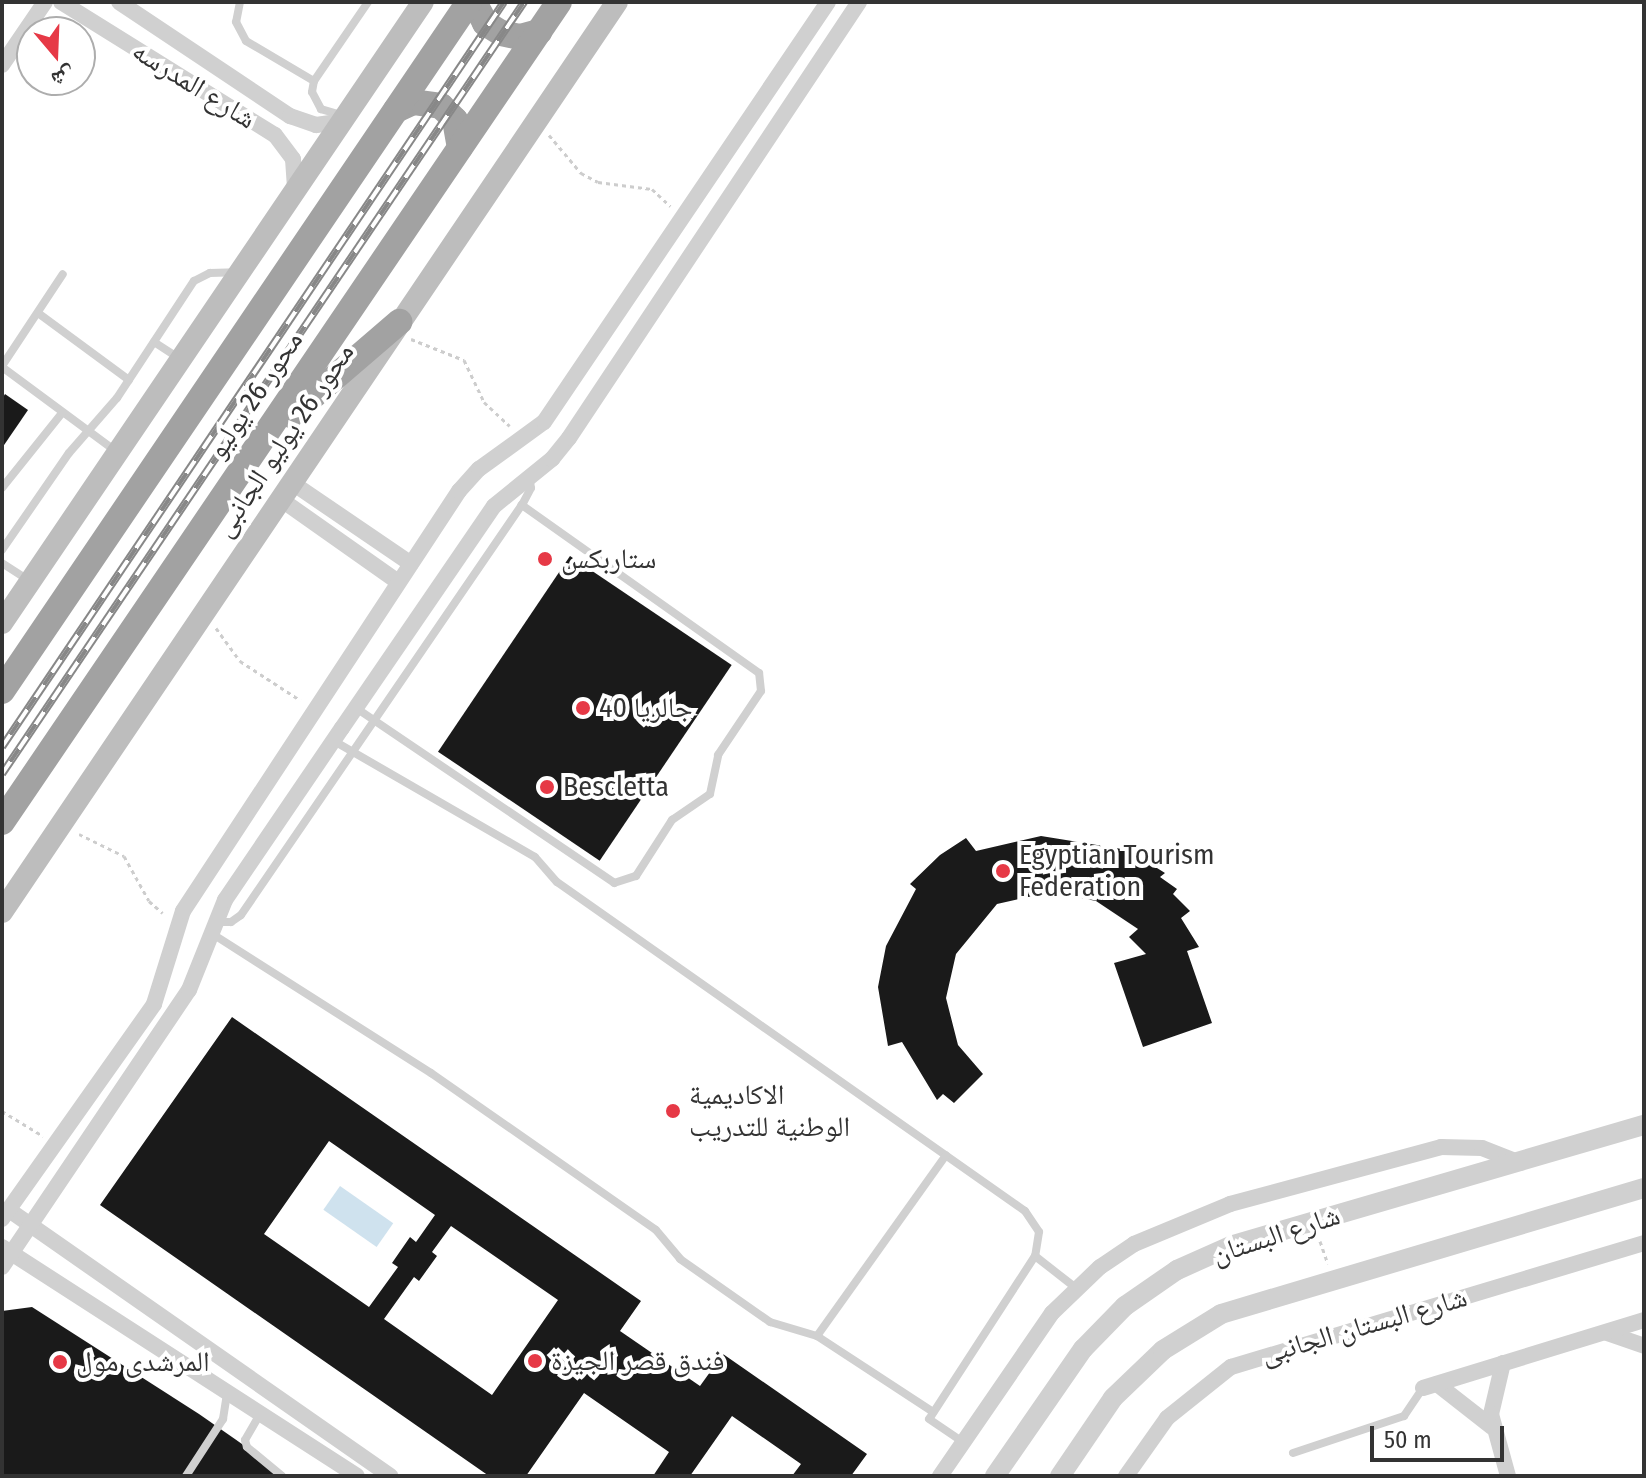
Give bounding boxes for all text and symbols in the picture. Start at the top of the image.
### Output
north arrow [16,16,96,96]
street label: شارع المدرسه [126,34,262,136]
text: ش [48,61,79,94]
street label: محور 26 يوليو [200,325,310,465]
street label: محور 26 يوليو الجانبى [207,337,361,543]
place label: ستاربكس [561,542,656,576]
marker: ستاربكس [536,550,554,568]
place label: جالريا 40 [599,691,693,725]
marker: جالريا 40 [574,699,592,717]
place label: Bescletta [563,770,669,804]
marker: Bescletta [538,778,556,796]
place label: Egyptian Tourism Federation [1019,838,1214,904]
marker: Egyptian Tourism Federation [994,862,1012,880]
place label: الاكاديمية الوطنية للتدريب [689,1078,850,1144]
marker: الاكاديمية الوطنية للتدريب [664,1102,682,1120]
street label: شارع البستان [1208,1199,1344,1271]
street label: شارع البستان الجانبى [1257,1281,1471,1371]
place label: فندق قصر الجيزة [551,1344,724,1378]
place label: المرشدى مول [76,1345,210,1379]
marker: فندق قصر الجيزة [526,1352,544,1370]
marker: المرشدى مول [51,1353,69,1371]
scale bar [1374,1410,1508,1460]
text: 50 m [1384,1426,1432,1454]

